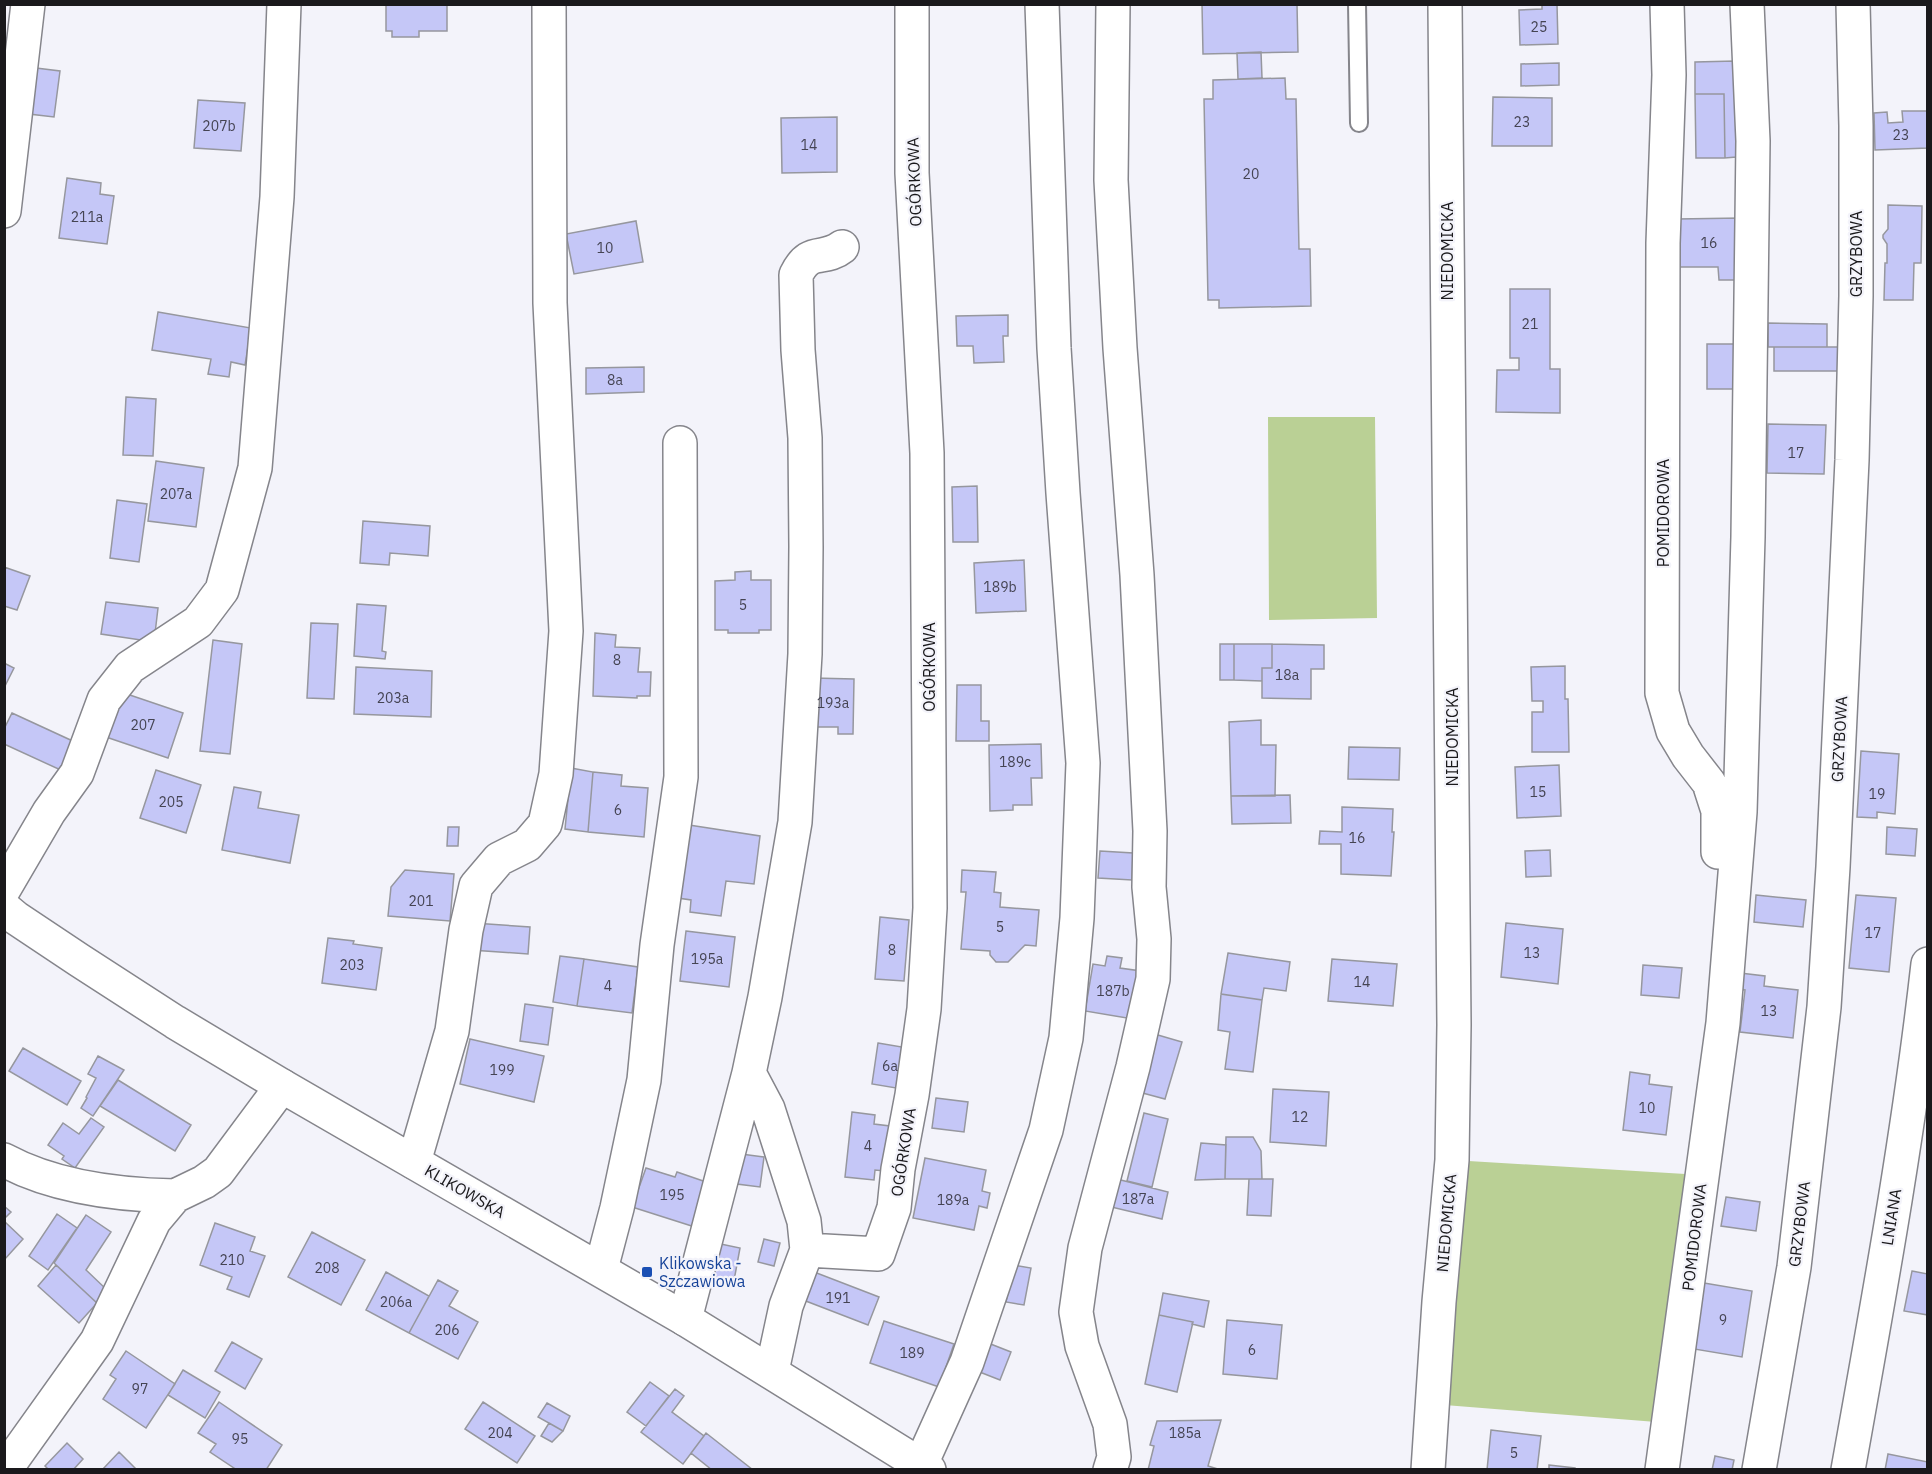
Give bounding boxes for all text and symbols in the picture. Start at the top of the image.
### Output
house number: 25 [1531,18,1547,36]
house number: 23 [1514,113,1530,131]
house number: 207b [202,117,236,135]
house number: 23 [1893,126,1909,144]
house number: 14 [801,136,817,154]
street label: OGÓRKOWA [901,137,926,227]
house number: 20 [1243,165,1259,183]
street label: NIEDOMICKA [1437,202,1457,300]
house number: 211a [71,208,104,226]
street label: GRZYBOWA [1846,211,1866,297]
house number: 16 [1701,234,1717,252]
house number: 10 [597,239,613,257]
house number: 21 [1522,315,1538,333]
house number: 8a [607,371,623,389]
house number: 17 [1788,444,1804,462]
street label: POMIDOROWA [1653,459,1673,567]
house number: 207a [160,485,193,503]
house number: 189b [983,578,1017,596]
house number: 5 [739,596,747,614]
street label: OGÓRKOWA [918,622,939,712]
house number: 8 [613,651,621,669]
house number: 18a [1275,666,1300,684]
street label: NIEDOMICKA [1442,688,1462,786]
house number: 203a [377,689,410,707]
house number: 193a [817,694,850,712]
street label: GRZYBOWA [1827,695,1851,783]
house number: 207 [130,716,156,734]
house number: 189c [999,753,1031,771]
house number: 15 [1530,783,1546,801]
house number: 19 [1869,785,1885,803]
house number: 205 [158,793,184,811]
house number: 6 [614,801,622,819]
house number: 16 [1349,829,1365,847]
house number: 201 [408,892,434,910]
house number: 5 [996,918,1004,936]
house number: 17 [1865,924,1881,942]
house number: 8 [888,941,896,959]
house number: 13 [1524,944,1540,962]
house number: 195a [691,950,724,968]
house number: 203 [339,956,365,974]
house number: 14 [1354,973,1370,991]
house number: 4 [604,977,612,995]
house number: 187b [1096,982,1130,1000]
house number: 13 [1761,1002,1777,1020]
house number: 6a [882,1057,898,1075]
house number: 199 [489,1061,515,1079]
house number: 10 [1639,1099,1655,1117]
street label: OGÓRKOWA [885,1106,920,1198]
house number: 12 [1292,1108,1308,1126]
house number: 4 [864,1137,872,1155]
street label: KLIKOWSKA [421,1160,509,1222]
street label: NIEDOMICKA [1432,1173,1460,1273]
street label: GRZYBOWA [1784,1180,1814,1268]
street label: POMIDOROWA [1677,1182,1711,1292]
house number: 195 [659,1186,685,1204]
street label: LNIANA [1877,1187,1905,1247]
house number: 187a [1122,1190,1155,1208]
house number: 189a [937,1191,970,1209]
house number: 210 [219,1251,245,1269]
place label: Klikowska - Szczawiowa [659,1253,746,1291]
house number: 208 [314,1259,340,1277]
marker: Klikowska - Szczawiowa [640,1265,654,1279]
house number: 191 [825,1289,851,1307]
house number: 206a [380,1293,413,1311]
house number: 9 [1719,1311,1727,1329]
house number: 206 [434,1321,460,1339]
house number: 6 [1248,1341,1256,1359]
house number: 189 [899,1344,925,1362]
house number: 97 [132,1380,148,1398]
house number: 204 [487,1424,513,1442]
house number: 185a [1169,1424,1202,1442]
house number: 95 [232,1430,248,1448]
house number: 5 [1510,1444,1518,1462]

